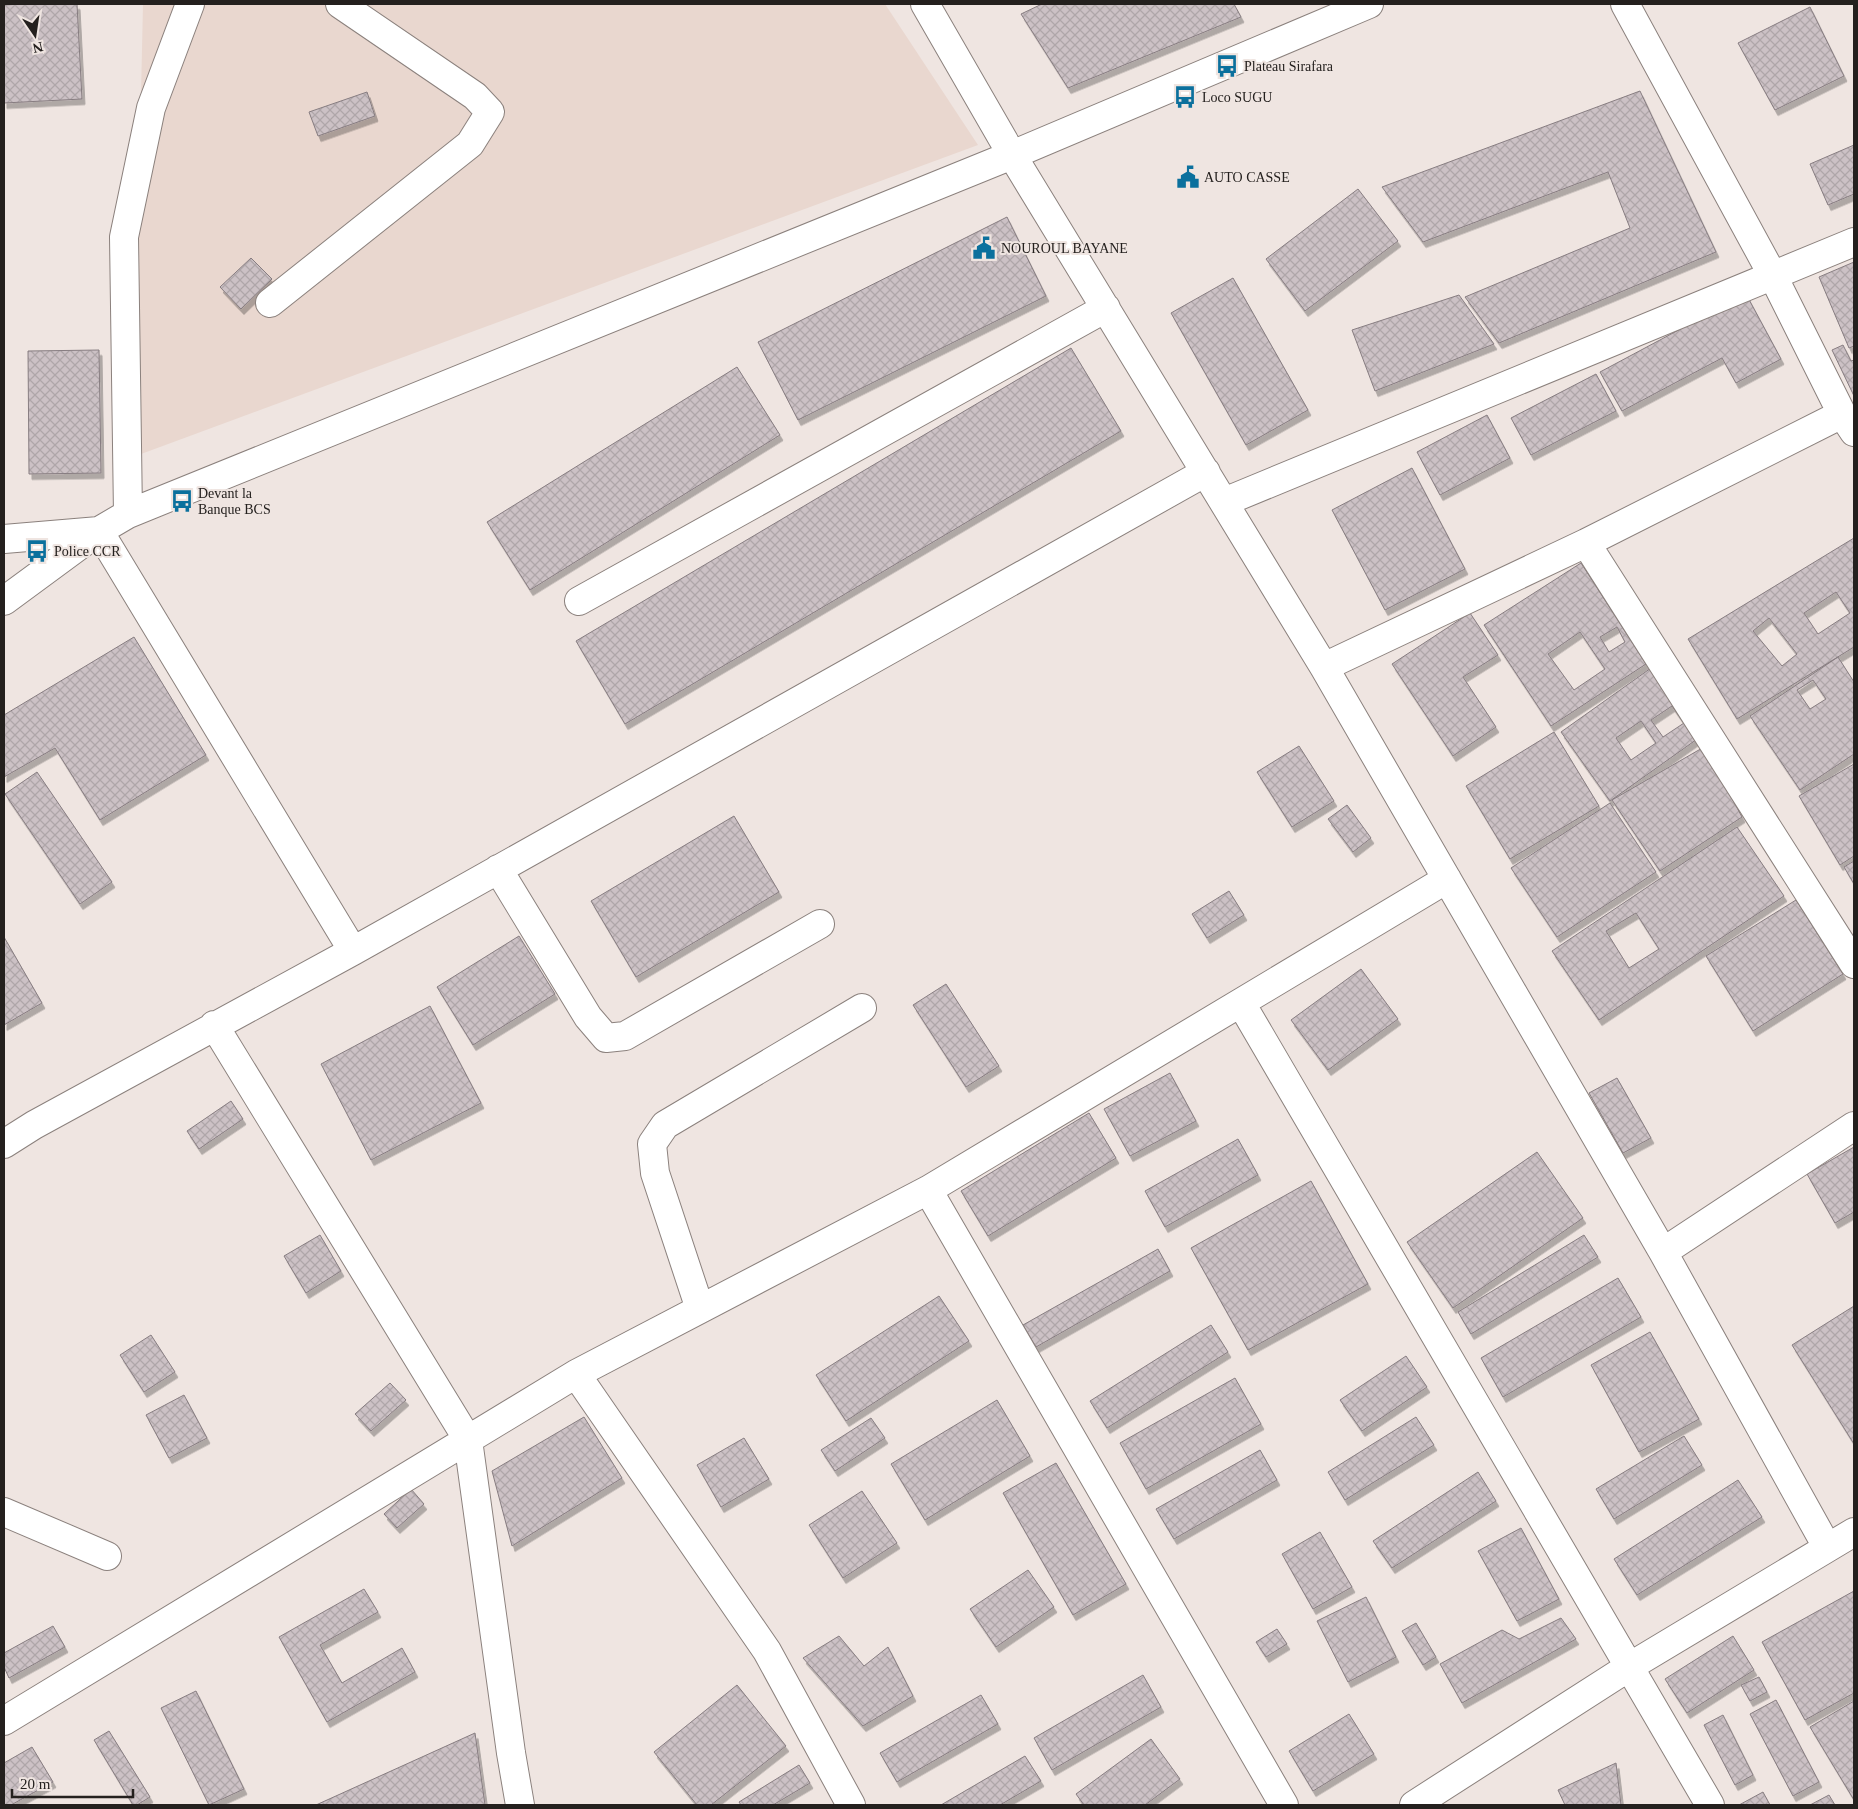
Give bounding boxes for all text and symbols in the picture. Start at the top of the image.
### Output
north arrow [10,10,60,60]
text: N [31,39,44,56]
bus stop icon: Plateau Sirafara [1214,53,1240,79]
place label: Plateau Sirafara [1244,59,1334,74]
bus stop icon: Loco SUGU [1172,84,1198,110]
place label: Loco SUGU [1202,90,1272,105]
public building icon: AUTO CASSE [1175,164,1201,190]
place label: AUTO CASSE [1204,170,1290,185]
public building icon: NOUROUL BAYANE [971,235,997,261]
place label: NOUROUL BAYANE [1001,241,1128,256]
place label: Devant la Banque BCS [198,486,271,517]
bus stop icon: Devant la Banque BCS [169,488,195,514]
bus stop icon: Police CCR [24,538,50,564]
place label: Police CCR [54,544,121,559]
scale bar [12,1766,134,1798]
text: 20 m [20,1776,51,1792]

